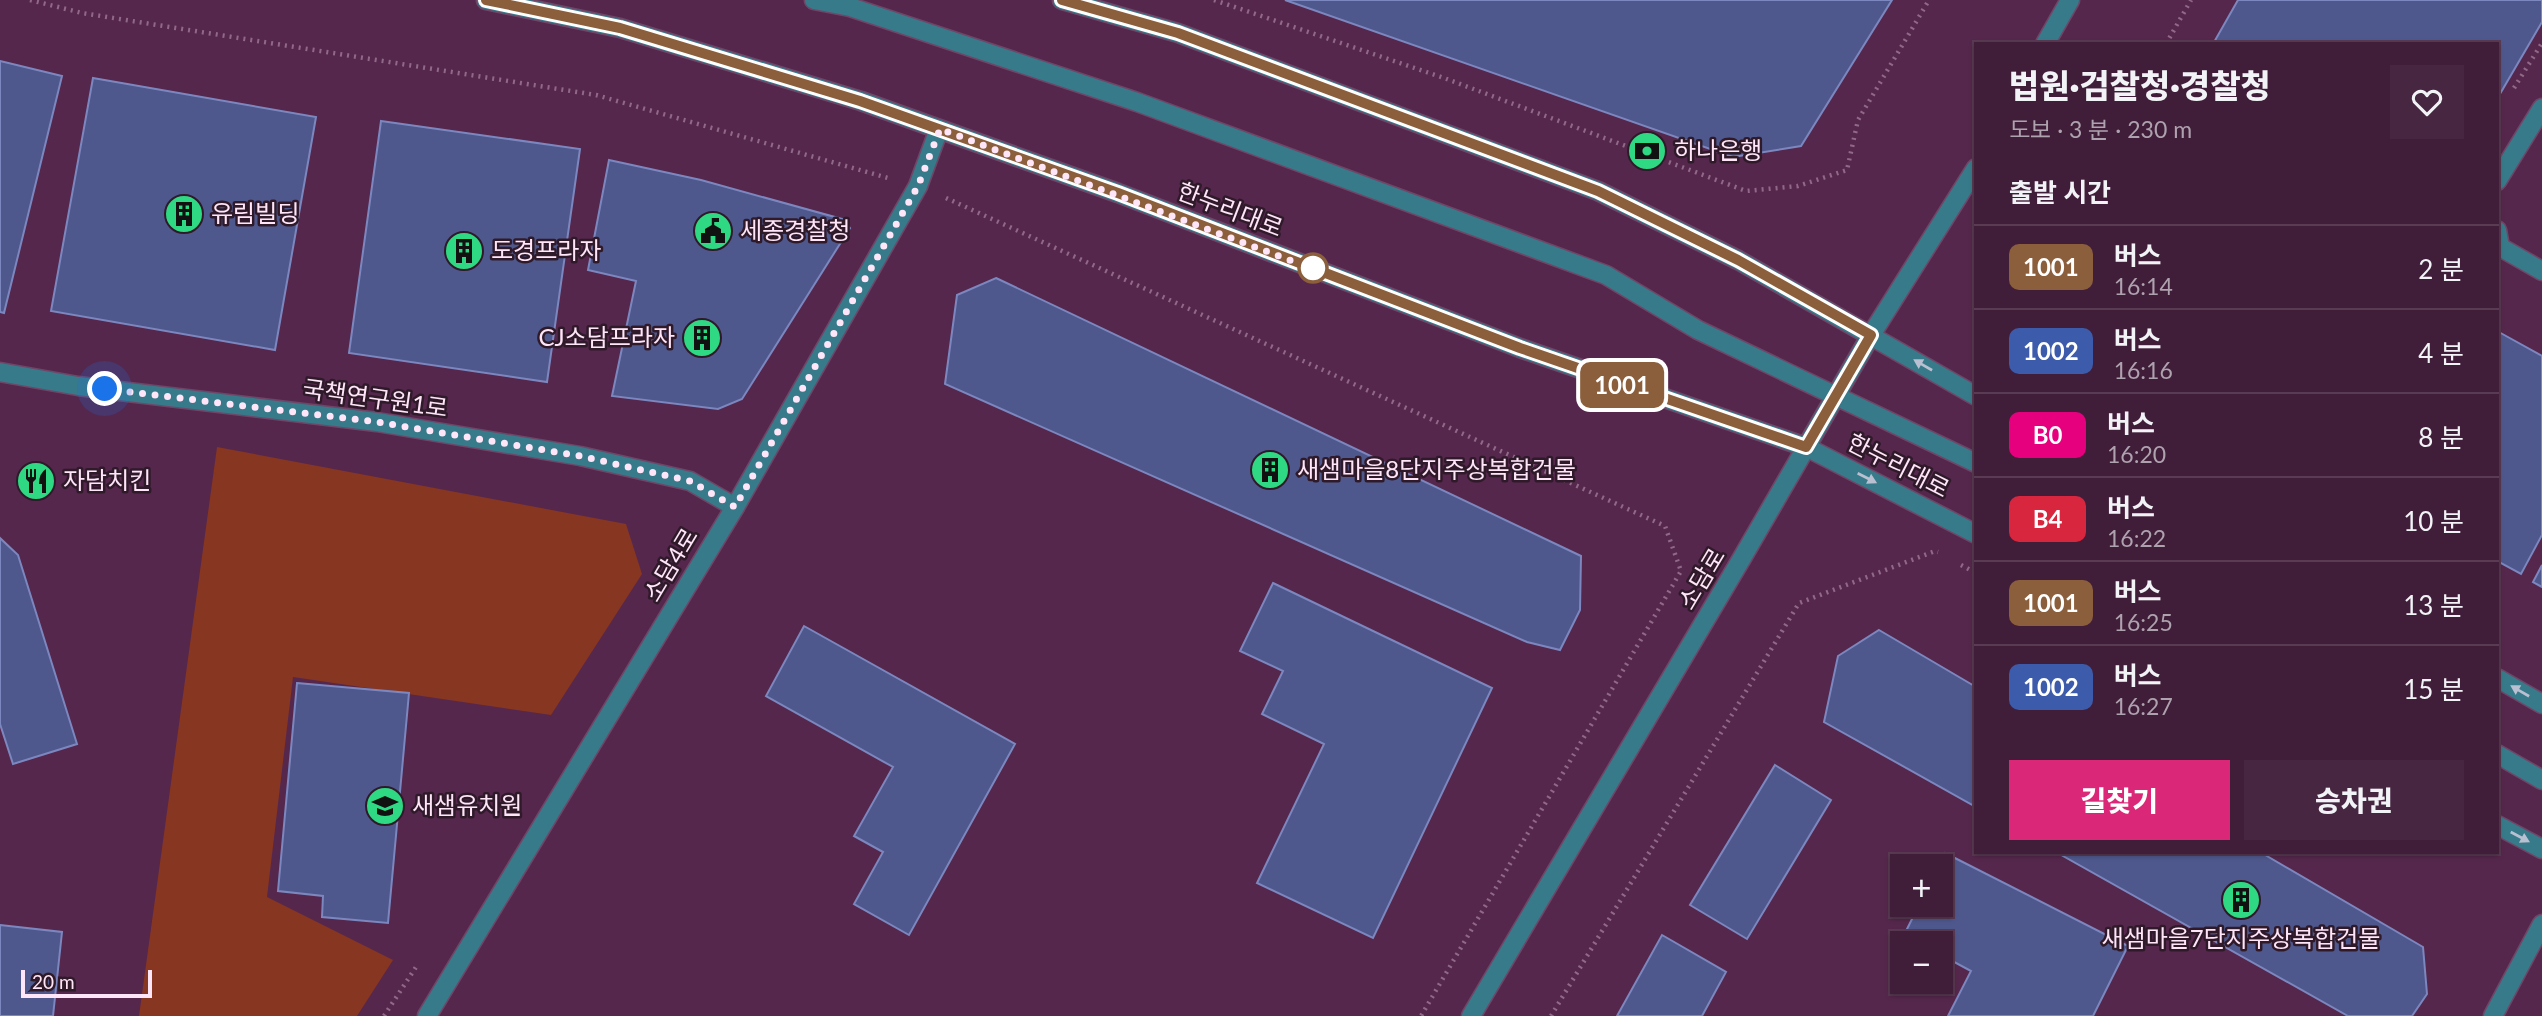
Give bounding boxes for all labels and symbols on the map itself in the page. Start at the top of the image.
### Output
bank icon: 하나은행 [1626,130,1668,172]
place label: 하나은행 [1674,135,1762,164]
street label: 한누리대로 [1174,175,1287,242]
building icon: 유림빌딩 [163,193,205,235]
place label: 유림빌딩 [211,198,299,227]
public building icon: 세종경찰청 [692,210,734,252]
place label: 세종경찰청 [740,215,850,244]
building icon: 도경프라자 [443,230,485,272]
place label: 도경프라자 [491,235,601,264]
unlabelled marker [1298,253,1328,283]
building icon: CJ소담프라자 [681,317,723,359]
place label: CJ소담프라자 [538,322,675,351]
one-way arrow [1914,359,1933,371]
line badge: 1001 [1573,362,1671,408]
your location [87,371,122,406]
street label: 국책연구원1로 [301,373,450,422]
street label: 한누리대로 [1843,427,1954,503]
building icon: 새샘마을8단지주상복합건물 [1249,449,1291,491]
place label: 새샘마을8단지주상복합건물 [1297,454,1576,483]
restaurant icon: 자담치킨 [15,460,57,502]
place label: 자담치킨 [63,465,151,494]
one-way arrow [1857,471,1877,483]
street label: 소담4로 [637,522,703,606]
street label: 소담로 [1671,542,1730,614]
one-way arrow [2510,685,2529,697]
school or university icon: 새샘유치원 [364,785,406,827]
place label: 새샘유치원 [412,790,522,819]
one-way arrow [2510,831,2529,843]
building icon: 새샘마을7단지주상복합건물 [2220,879,2262,921]
place label: 새샘마을7단지주상복합건물 [2102,923,2380,952]
scale bar [21,967,152,999]

